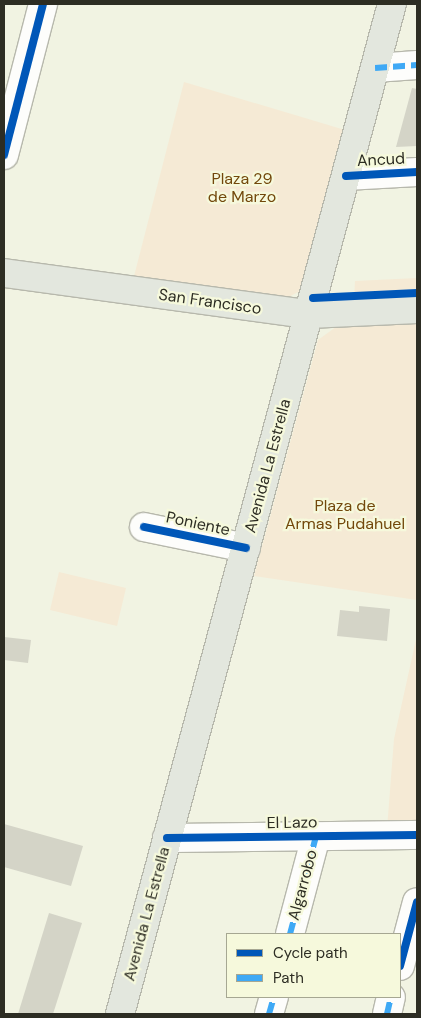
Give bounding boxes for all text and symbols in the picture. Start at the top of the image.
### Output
street label: Ancud [356,149,406,171]
park label: Plaza 29 de Marzo [208,169,276,207]
street label: San Francisco [157,285,263,319]
street label: Avenida La Estrella [241,397,295,535]
park label: Plaza de Armas Pudahuel [285,496,405,534]
street label: Poniente [164,508,232,540]
street label: El Lazo [266,813,318,833]
street label: Avenida La Estrella [120,845,174,983]
street label: Algarrobo [284,848,322,922]
legend [226,933,401,998]
text: Cycle path [273,943,348,963]
text: Path [273,968,304,988]

